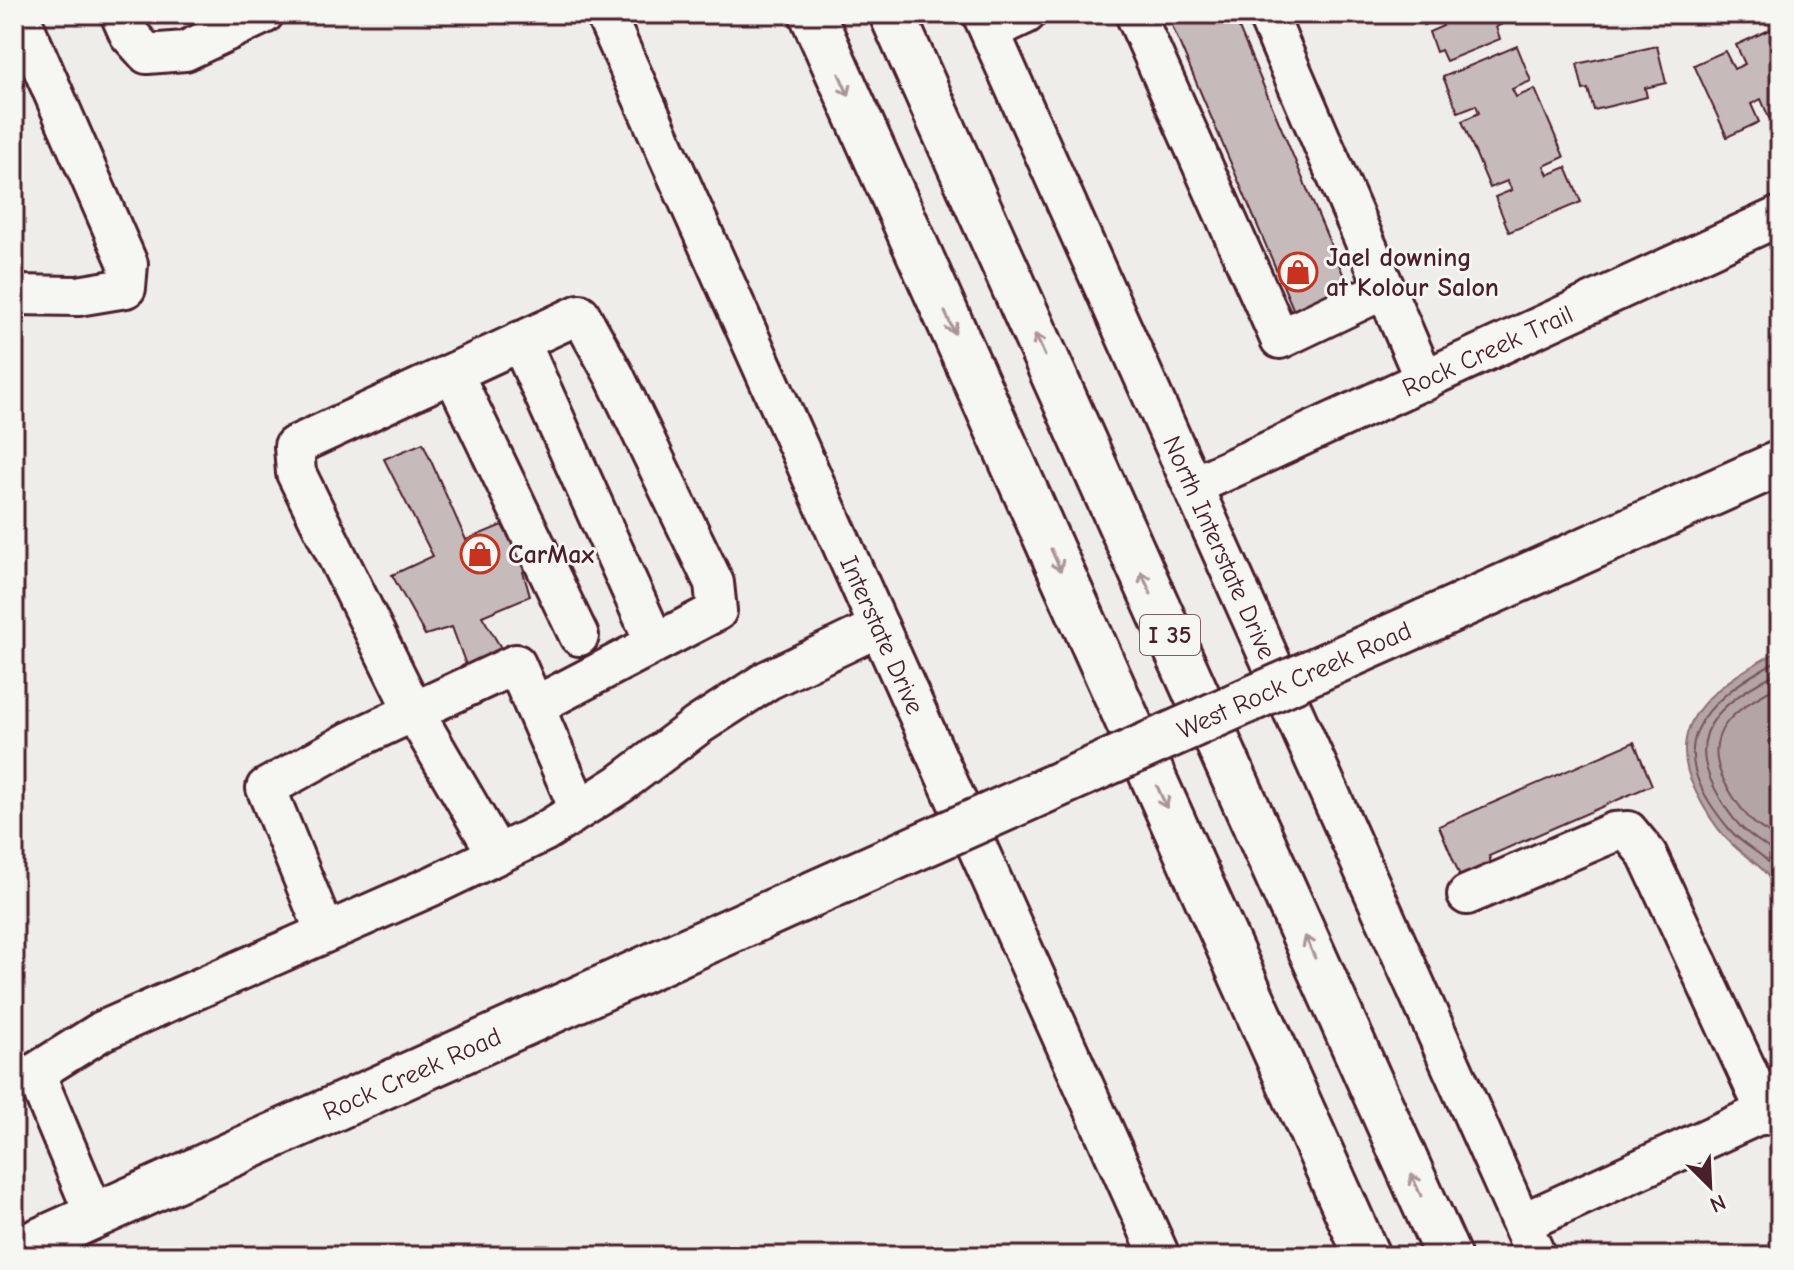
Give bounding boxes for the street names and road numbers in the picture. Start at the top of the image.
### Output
street label: Rock Creek Trail [1398,299,1578,404]
street label: North Interstate Drive [1156,431,1282,664]
street label: Interstate Drive [833,552,930,719]
road number: I 35 [1140,615,1200,655]
street label: West Rock Creek Road [1173,616,1416,746]
street label: Rock Creek Road [318,1022,506,1128]

